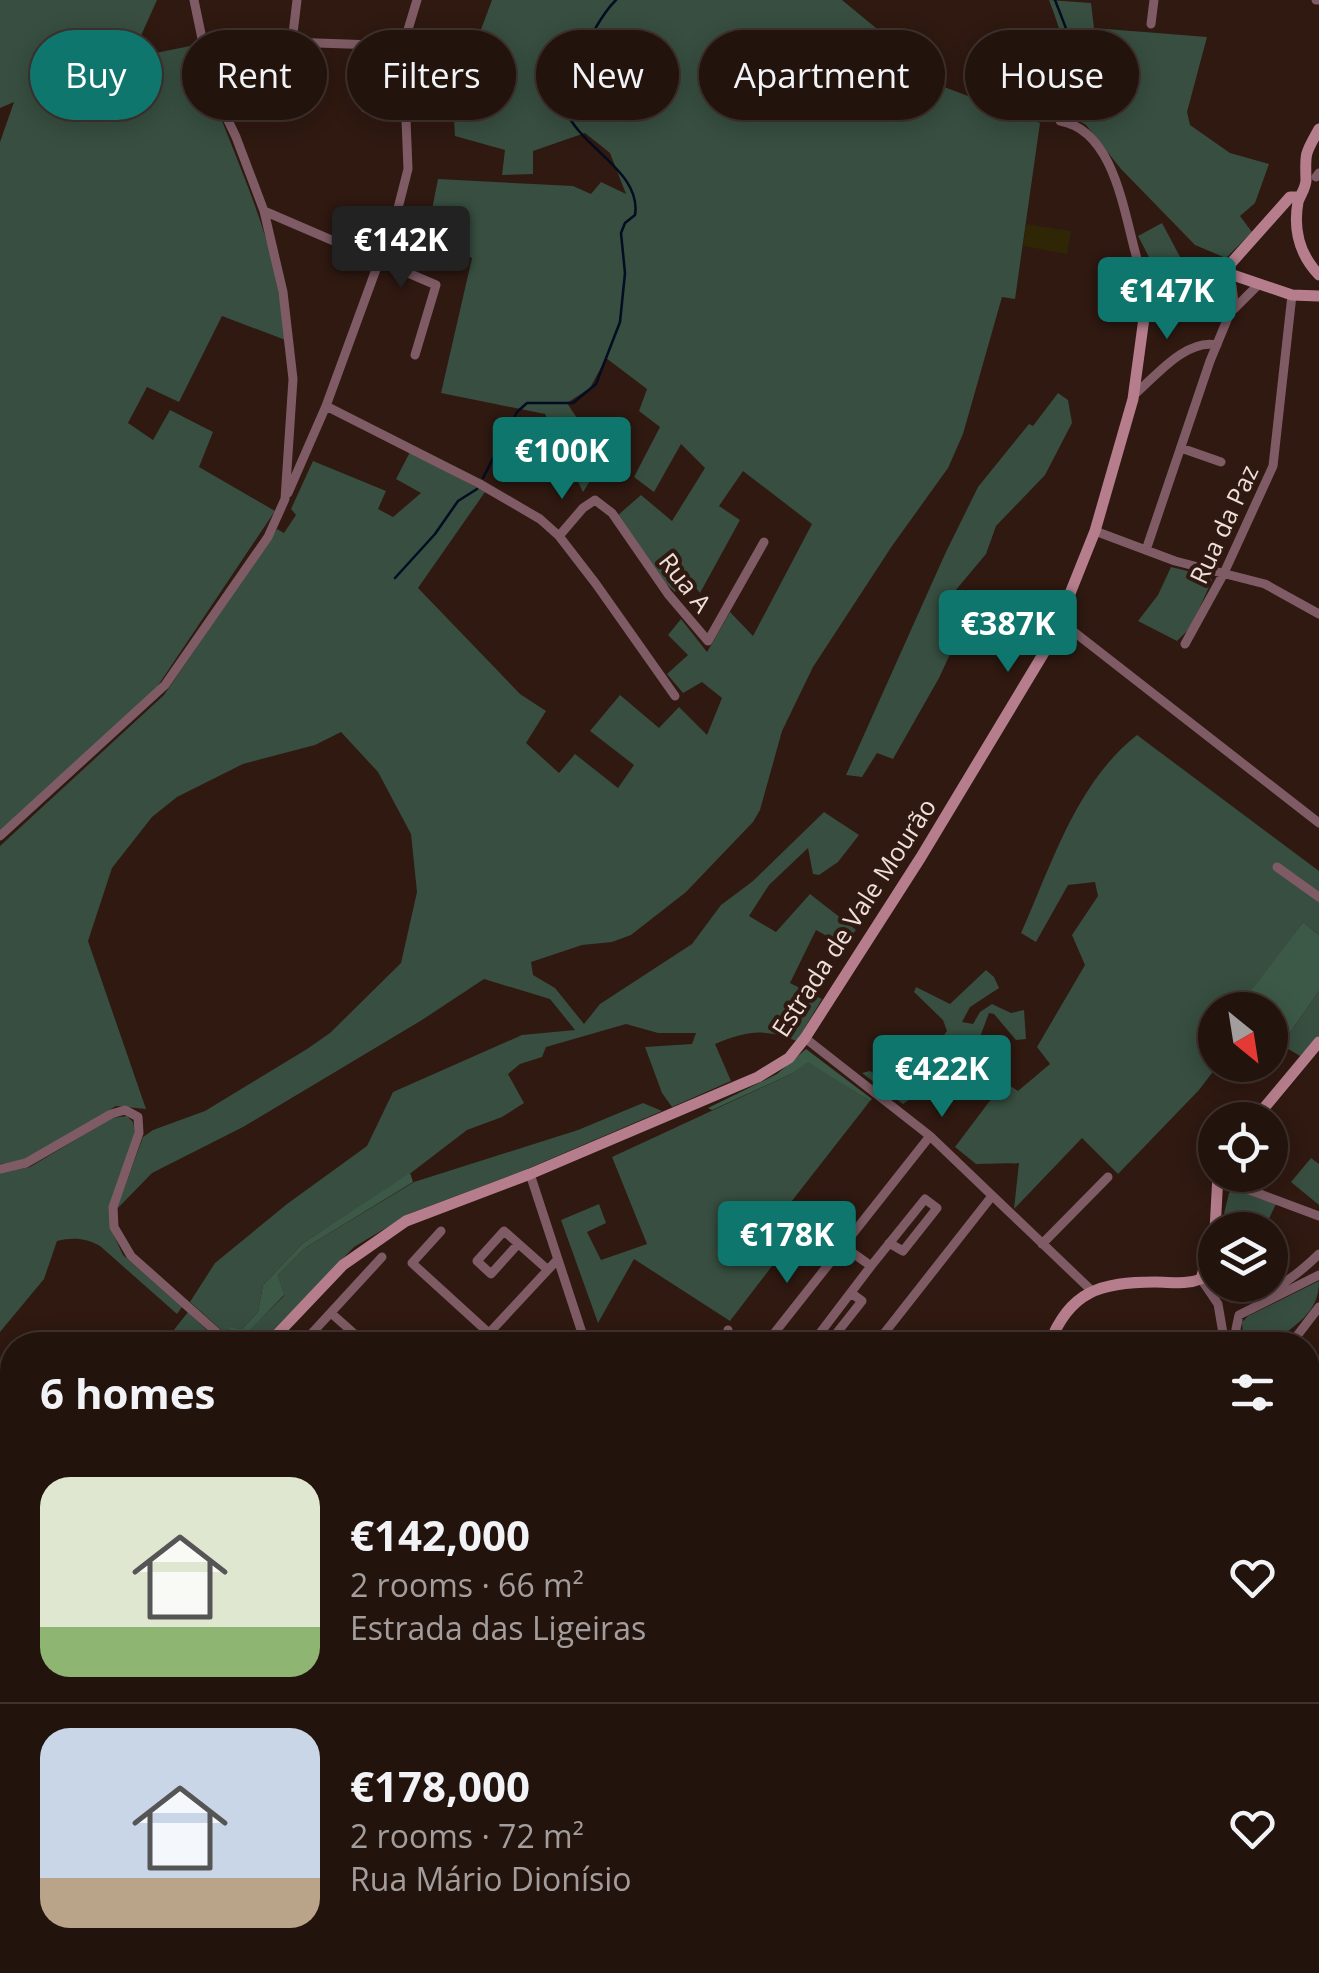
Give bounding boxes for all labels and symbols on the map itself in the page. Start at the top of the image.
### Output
pin: €142K [331,206,471,291]
pin: €147K [1097,257,1237,342]
pin: €100K [492,417,632,502]
street label: Rua da Paz [1181,459,1265,589]
street label: Rua A [652,545,720,619]
pin: €387K [938,590,1078,675]
street label: Estrada de Vale Mourão [763,791,943,1043]
north arrow [1198,992,1288,1082]
pin: €422K [872,1035,1012,1120]
pin: €178K [717,1201,857,1286]

